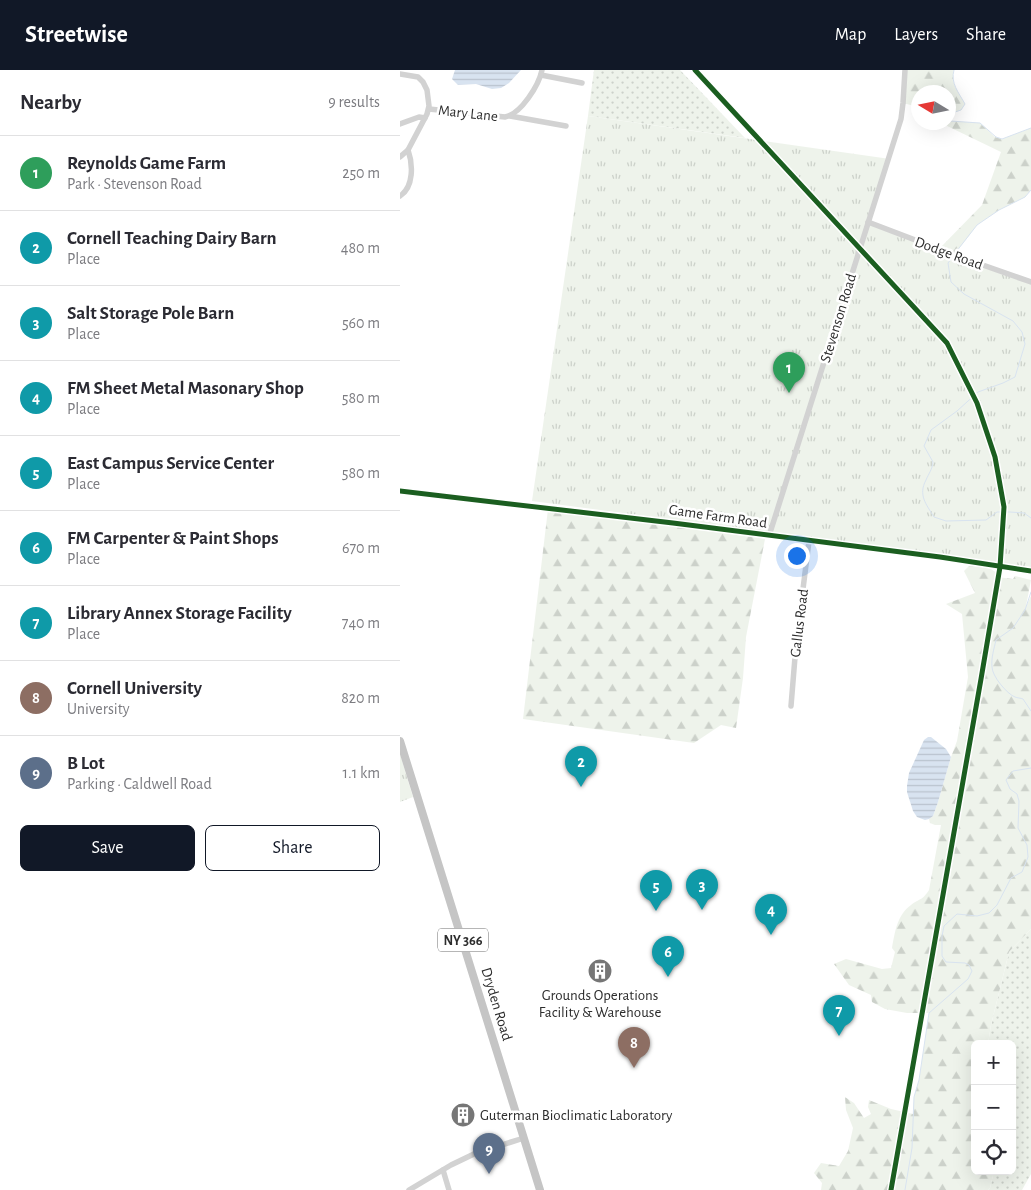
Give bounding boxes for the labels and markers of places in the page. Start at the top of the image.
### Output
pin: 1 [773,352,805,393]
pin: 2 [565,746,597,787]
pin: 3 [686,869,718,910]
pin: 5 [640,870,672,911]
pin: 4 [755,894,787,935]
pin: 6 [652,936,684,977]
building icon: Grounds Operations Facility & Warehouse [587,958,613,984]
place label: Grounds Operations Facility & Warehouse [539,988,661,1020]
pin: 7 [823,995,855,1036]
pin: 8 [618,1027,650,1068]
building icon: Guterman Bioclimatic Laboratory [450,1102,476,1128]
place label: Guterman Bioclimatic Laboratory [480,1108,673,1123]
pin: 9 [473,1133,505,1174]

